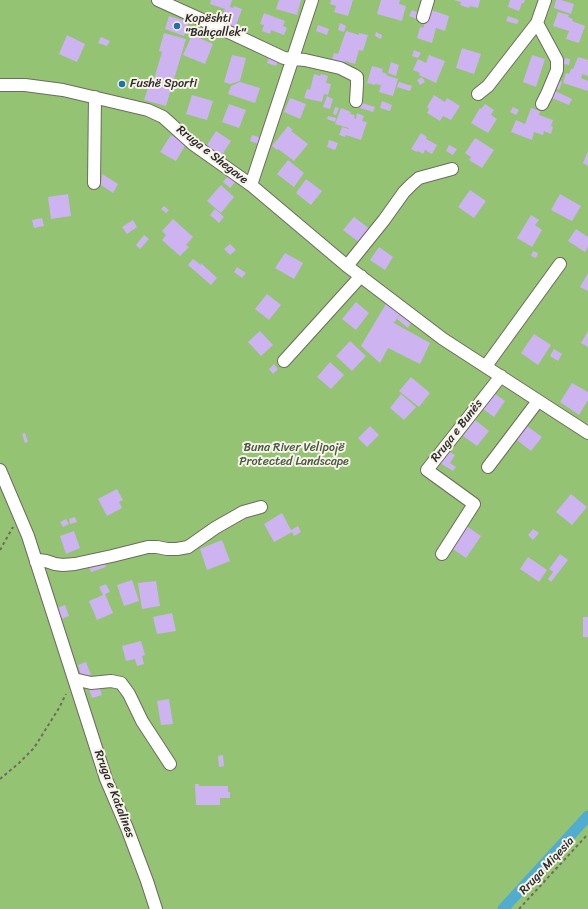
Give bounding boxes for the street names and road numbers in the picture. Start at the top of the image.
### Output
street label: Rruga e Shegave [173,123,251,187]
street label: Rruga e Bunës [428,397,486,465]
street label: Rruga e Katalines [91,748,137,840]
street label: Rruga Miqesia [517,834,577,898]

